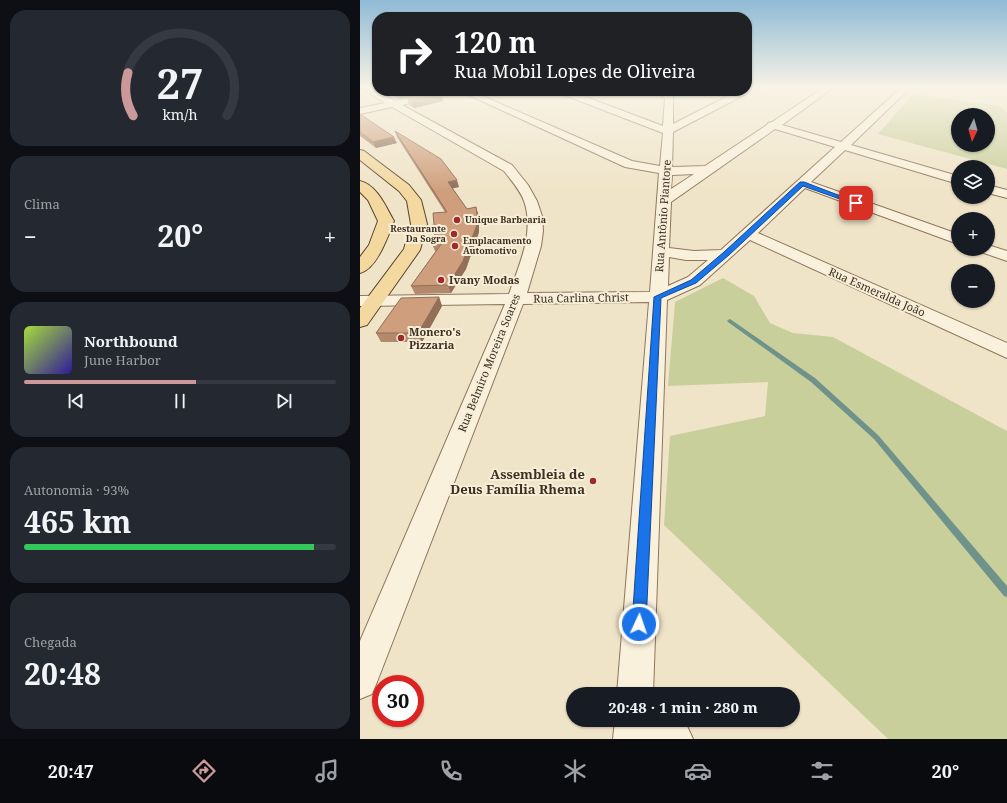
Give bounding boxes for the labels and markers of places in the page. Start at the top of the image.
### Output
pin [839,186,873,220]
place label: Unique Barbearia [465,213,547,226]
marker: Unique Barbearia [452,215,462,225]
place label: Restaurante Da Sogra [390,222,447,245]
marker: Restaurante Da Sogra [449,229,459,239]
place label: Emplacamento Automotivo [463,234,532,257]
marker: Emplacamento Automotivo [450,241,460,251]
place label: Ivany Modas [449,272,519,287]
marker: Ivany Modas [436,275,446,285]
place label: Monero's Pizzaria [409,324,461,352]
marker: Monero's Pizzaria [396,333,406,343]
place label: Assembleia de Deus Família Rhema [450,465,585,498]
marker: Assembleia de Deus Família Rhema [588,476,598,486]

